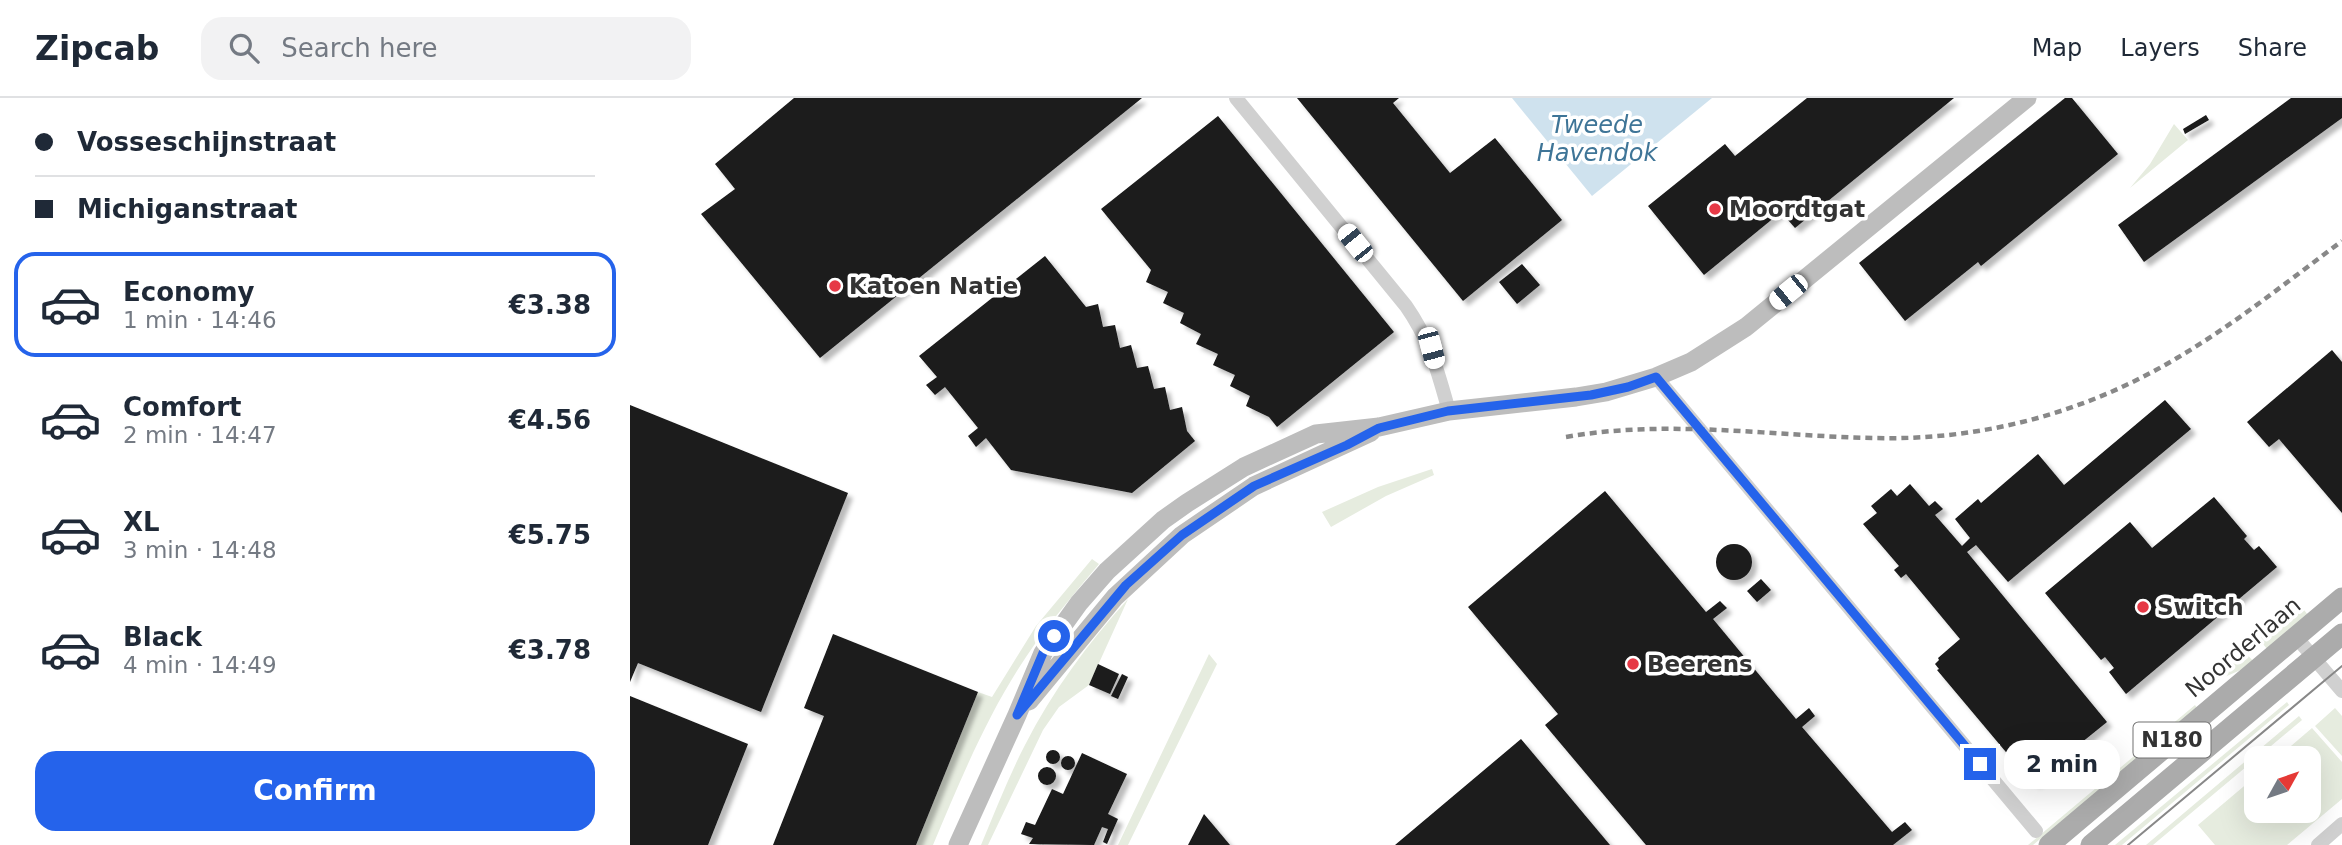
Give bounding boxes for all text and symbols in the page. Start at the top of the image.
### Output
search box [201,17,691,80]
text: Zipcab [35,29,159,68]
icon: search [225,29,263,67]
text: Search here [281,33,438,63]
text: Map [2032,34,2082,62]
text: Layers [2120,34,2200,62]
text: Share [2238,34,2307,62]
water label: Tweede Havendok [1537,111,1658,167]
text: Vosseschijnstraat [77,127,336,157]
text: Michiganstraat [77,194,298,224]
place label: Moordtgat [1729,196,1865,222]
marker: Moordtgat [1707,201,1723,217]
car [1334,220,1377,266]
car [1766,271,1811,313]
icon: car [39,273,102,336]
place label: Katoen Natie [849,273,1018,299]
text: Economy [123,277,254,307]
marker: Katoen Natie [827,278,843,294]
text: €3.38 [509,290,591,320]
text: 1 min · 14:46 [123,307,277,333]
car [1416,325,1447,371]
icon: car [39,388,102,451]
text: Comfort [123,392,241,422]
text: €4.56 [509,405,591,435]
text: 2 min · 14:47 [123,422,277,448]
icon: car [39,503,102,566]
text: XL [123,507,160,537]
text: €5.75 [509,520,591,550]
text: 3 min · 14:48 [123,537,277,563]
street label: Noorderlaan [2180,591,2306,703]
place label: Switch [2157,594,2244,620]
marker: Switch [2135,599,2151,615]
icon: car [39,618,102,681]
route start [1038,620,1070,652]
text: Black [123,622,202,652]
text: €3.78 [509,635,591,665]
place label: Beerens [1647,651,1753,677]
text: 4 min · 14:49 [123,652,277,678]
marker: Beerens [1625,656,1641,672]
road number: N180 [2134,722,2210,758]
callout: 2 min [2004,740,2120,788]
north arrow [2244,746,2320,822]
map controls [2244,746,2321,823]
route end [1964,748,1996,780]
button: Confirm [35,751,595,831]
text: 2 min [2026,751,2098,777]

